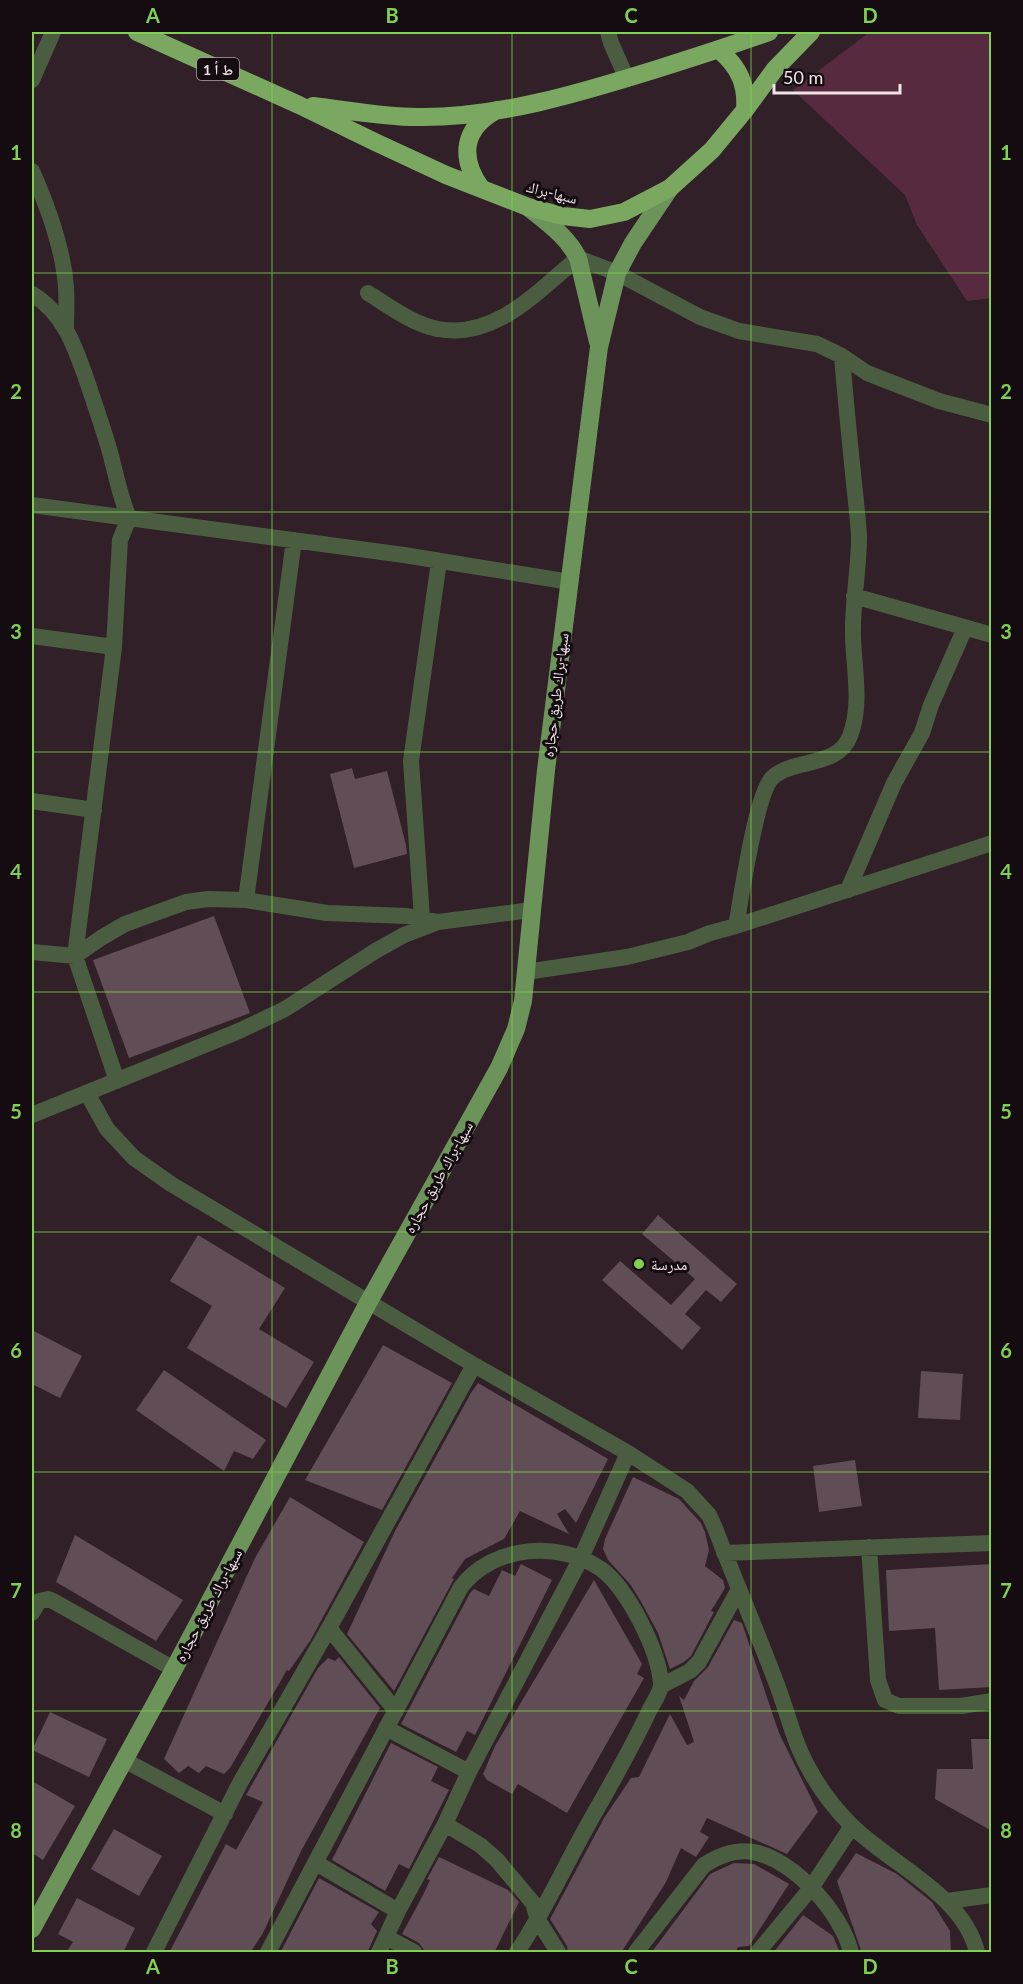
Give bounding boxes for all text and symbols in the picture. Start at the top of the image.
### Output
text: A [145,3,160,27]
text: B [385,3,399,27]
text: C [624,3,638,27]
text: D [862,3,878,27]
scale bar [774,57,900,95]
road number: ط أ 1 [197,58,239,80]
text: 50 m [783,66,823,88]
text: 1 [10,140,22,164]
text: 1 [1000,140,1012,164]
street label: سبها-براك [525,177,579,208]
text: 2 [10,379,22,403]
text: 2 [1000,379,1012,403]
text: 3 [10,619,22,643]
text: 3 [1000,619,1012,643]
street label: سبها-براك طريق حجاره [538,632,574,758]
text: 4 [10,859,22,883]
text: 4 [1000,859,1012,883]
text: 5 [10,1099,22,1123]
text: 5 [1000,1099,1012,1123]
street label: سبها-براك طريق حجاره [400,1118,478,1237]
place label: مدرسة [651,1255,688,1274]
marker: مدرسة [632,1257,646,1271]
text: 6 [10,1338,22,1362]
text: 6 [1000,1338,1012,1362]
street label: سبها-براك طريق حجاره [171,1545,247,1665]
text: 7 [10,1578,22,1602]
text: 7 [1000,1578,1012,1602]
text: 8 [10,1818,22,1842]
text: 8 [1000,1818,1012,1842]
text: A [145,1954,160,1978]
text: B [385,1954,399,1978]
text: C [624,1954,638,1978]
text: D [862,1954,878,1978]

